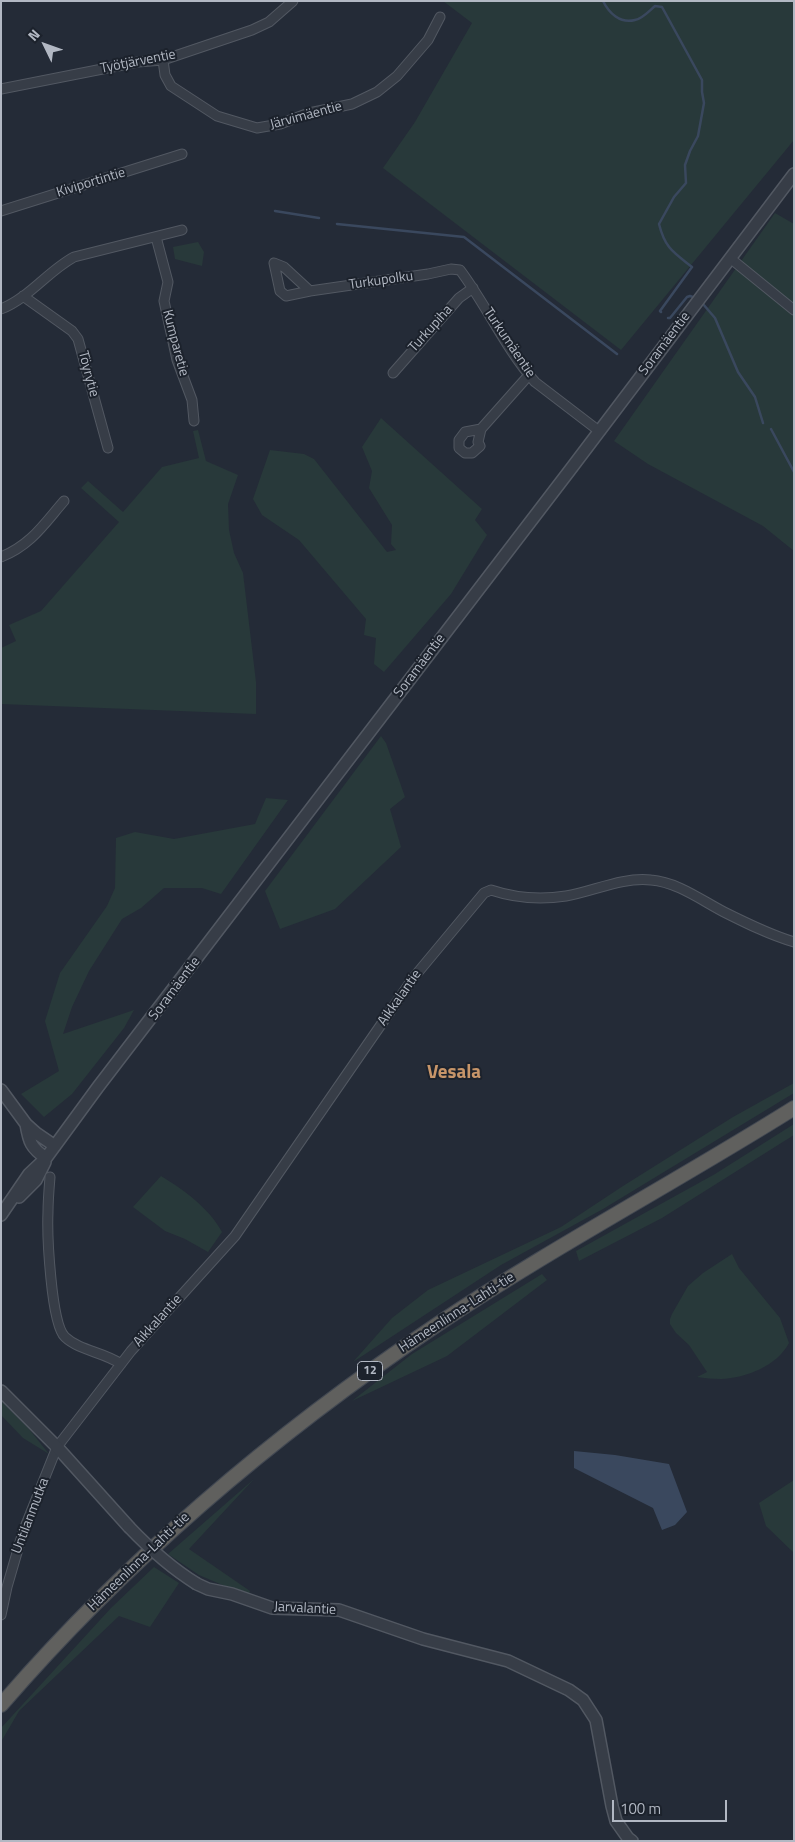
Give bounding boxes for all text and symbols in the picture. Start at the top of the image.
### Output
north arrow [20,20,70,70]
text: N [22,24,45,45]
street label: Työtjärventie [99,46,177,78]
street label: Järvimäentie [268,98,344,134]
street label: Kiviportintie [55,165,127,201]
street label: Turkupolku [348,268,414,294]
street label: Turkupiha [406,302,456,356]
street label: Turkumäentie [479,305,539,381]
street label: Kumparetie [158,308,192,378]
street label: Soramäentie [636,309,694,379]
street label: Töyrytie [74,349,102,399]
street label: Soramäentie [391,631,449,701]
street label: Soramäentie [146,954,204,1024]
street label: Aikkalantie [375,967,425,1029]
district label: Vesala [427,1062,481,1084]
street label: Hämeenlinna-Lahti-tie [396,1269,518,1357]
street label: Aikkalantie [130,1291,186,1351]
road number: 12 [358,1362,382,1380]
street label: Untilanmutka [9,1476,53,1556]
street label: Hämeenlinna-Lahti-tie [85,1509,193,1615]
street label: Jarvalantie [273,1599,337,1619]
scale bar [615,1790,730,1822]
text: 100 m [620,1797,661,1820]

